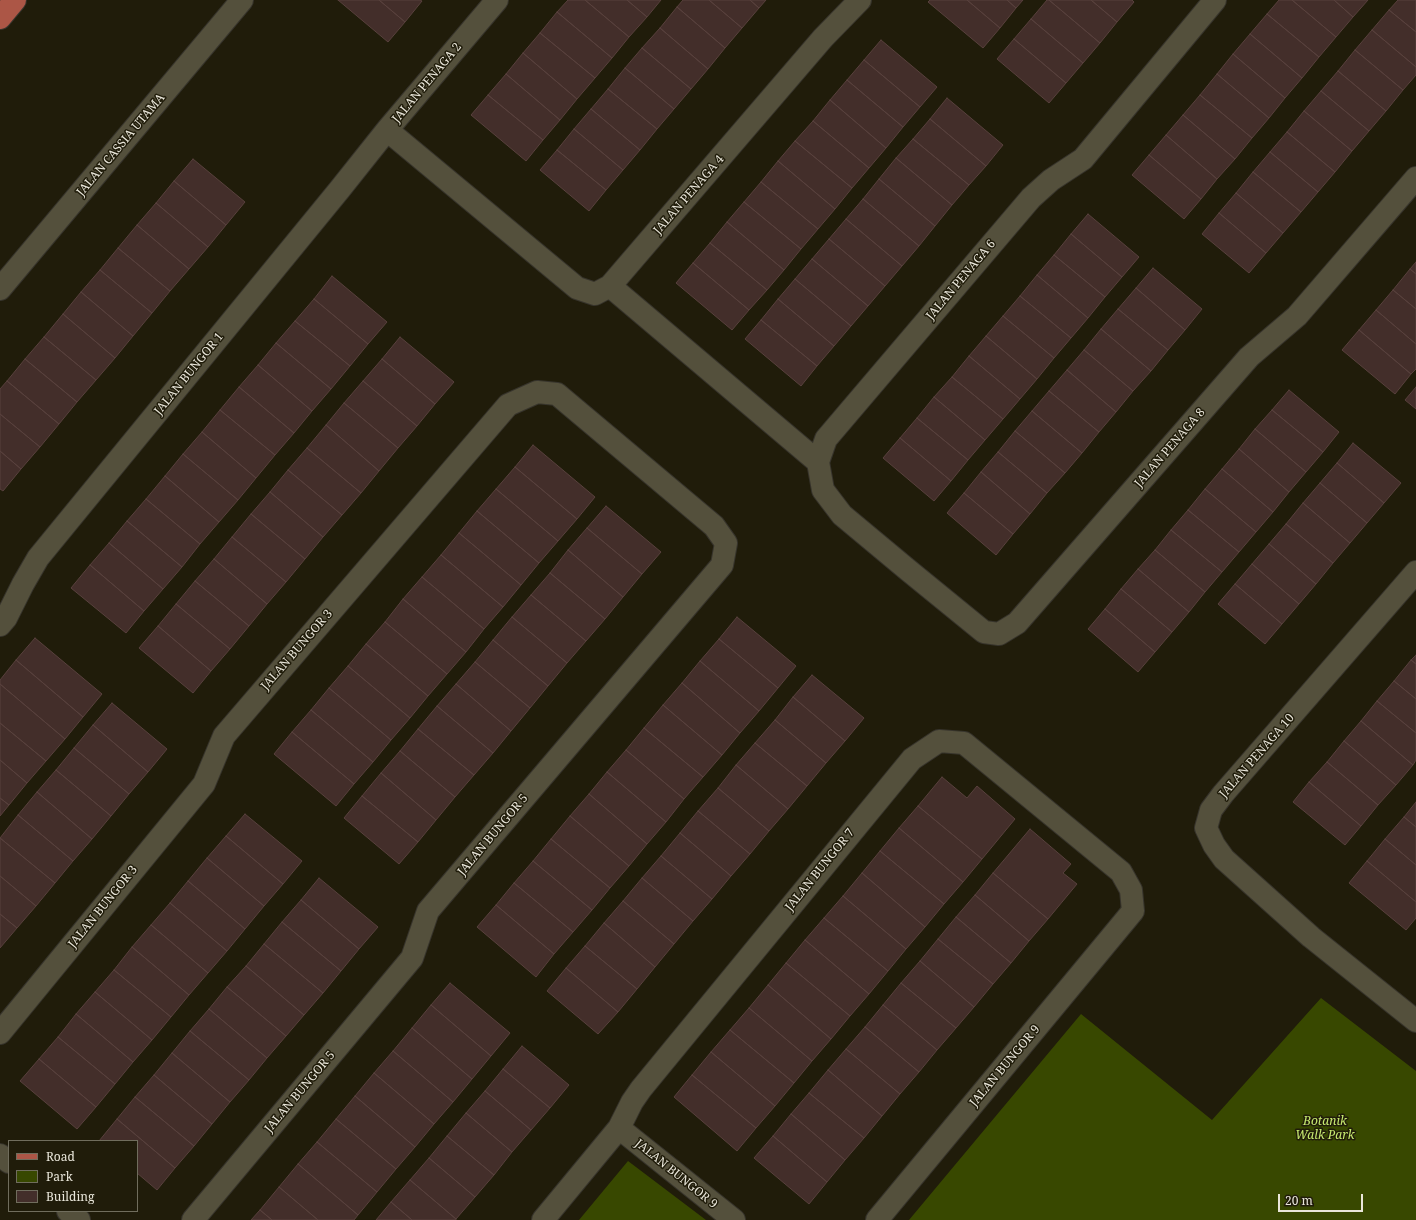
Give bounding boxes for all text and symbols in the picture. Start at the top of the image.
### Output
street label: JALAN PENAGA 2 [389,40,465,126]
street label: JALAN CASSIA UTAMA [74,91,168,199]
street label: JALAN PENAGA 4 [651,153,727,237]
street label: JALAN PENAGA 6 [923,237,999,323]
street label: JALAN BUNGOR 1 [151,330,227,418]
street label: JALAN PENAGA 8 [1132,406,1208,490]
street label: JALAN BUNGOR 3 [258,607,336,693]
street label: JALAN PENAGA 10 [1217,711,1297,801]
street label: JALAN BUNGOR 5 [455,791,531,879]
street label: JALAN BUNGOR 7 [782,826,858,914]
street label: JALAN BUNGOR 3 [65,863,141,951]
street label: JALAN BUNGOR 9 [967,1022,1043,1110]
street label: JALAN BUNGOR 5 [262,1048,338,1136]
park label: Botanik Walk Park [1295,1115,1355,1143]
street label: JALAN BUNGOR 9 [632,1136,720,1212]
legend [8,1140,138,1212]
text: Road [46,1148,75,1165]
text: Park [46,1168,73,1185]
scale bar [1280,1186,1365,1212]
text: Building [46,1188,94,1205]
text: 20 m [1285,1192,1313,1209]

